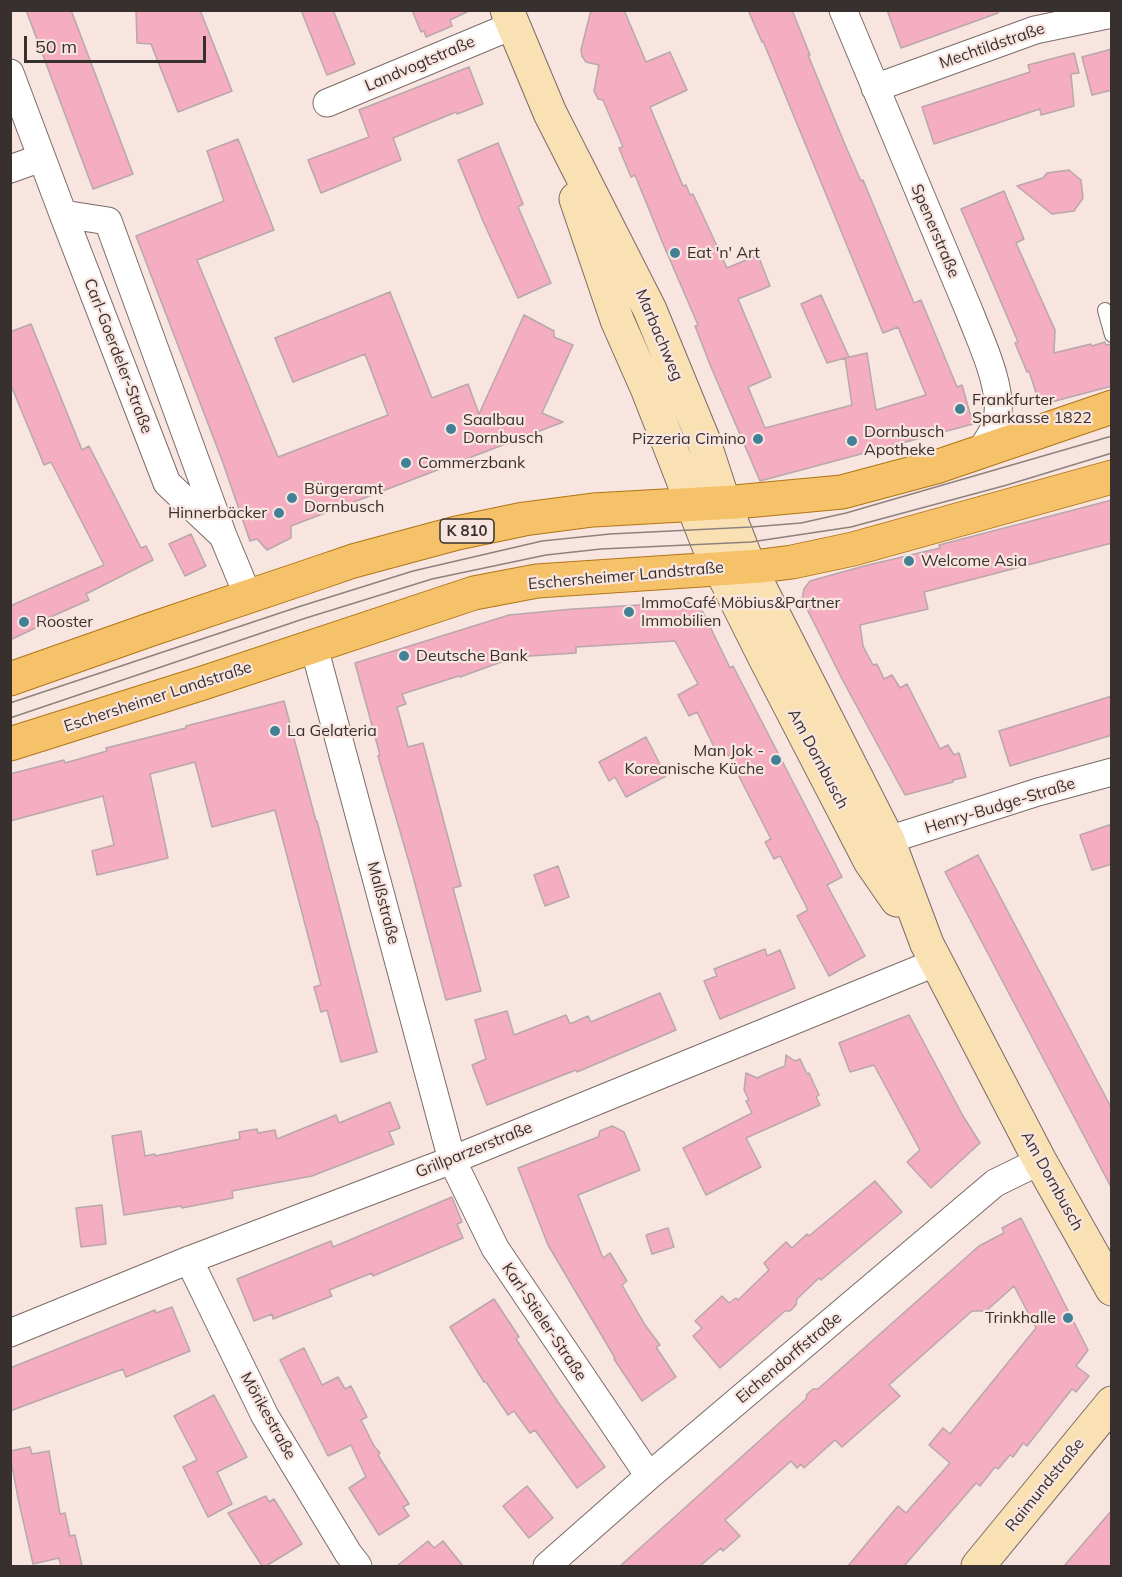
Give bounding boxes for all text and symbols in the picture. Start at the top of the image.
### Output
street label: Mechtildstraße [937,19,1047,73]
scale bar [27,24,208,62]
street label: Landvogtstraße [362,32,478,96]
text: 50 m [35,35,77,58]
street label: Spenerstraße [907,181,963,281]
place label: Eat 'n' Art [687,243,760,263]
marker: Eat 'n' Art [668,246,682,260]
street label: Carl-Goerdeler-Straße [80,276,156,436]
street label: Marbachweg [631,286,687,384]
place label: Frankfurter Sparkasse 1822 [972,390,1092,428]
marker: Frankfurter Sparkasse 1822 [953,402,967,416]
place label: Saalbau Dornbusch [463,410,543,448]
marker: Saalbau Dornbusch [444,422,458,436]
place label: Dornbusch Apotheke [864,422,944,460]
place label: Pizzeria Cimino [632,429,746,449]
marker: Pizzeria Cimino [751,432,765,446]
marker: Dornbusch Apotheke [845,434,859,448]
place label: Commerzbank [418,453,525,473]
marker: Commerzbank [399,456,413,470]
place label: Bürgeramt Dornbusch [304,479,384,517]
marker: Bürgeramt Dornbusch [285,491,299,505]
place label: Hinnerbäcker [168,503,267,523]
marker: Hinnerbäcker [272,506,286,520]
road number: K 810 [440,519,494,543]
place label: Welcome Asia [921,551,1027,571]
marker: Welcome Asia [902,554,916,568]
street label: Eschersheimer Landstraße [527,558,725,594]
place label: ImmoCafé Möbius&Partner Immobilien [641,593,840,631]
marker: ImmoCafé Möbius&Partner Immobilien [622,605,636,619]
place label: Rooster [36,612,93,632]
marker: Rooster [17,615,31,629]
place label: Deutsche Bank [416,646,528,666]
marker: Deutsche Bank [397,649,411,663]
street label: Eschersheimer Landstraße [62,658,254,736]
street label: Am Dornbusch [784,706,852,812]
place label: La Gelateria [287,721,377,741]
marker: La Gelateria [268,724,282,738]
place label: Man Jok - Koreanische Küche [624,741,764,779]
marker: Man Jok - Koreanische Küche [769,753,783,767]
street label: Henry-Budge-Straße [923,774,1077,838]
street label: Malßstraße [363,860,403,946]
street label: Grillparzerstraße [413,1118,535,1182]
street label: Am Dornbusch [1017,1128,1087,1234]
street label: Karl-Stieler-Straße [497,1259,591,1385]
street label: Eichendorffstraße [732,1308,846,1408]
place label: Trinkhalle [985,1308,1056,1328]
marker: Trinkhalle [1061,1311,1075,1325]
street label: Mörikestraße [236,1369,300,1463]
street label: Raimundstraße [1002,1435,1088,1535]

